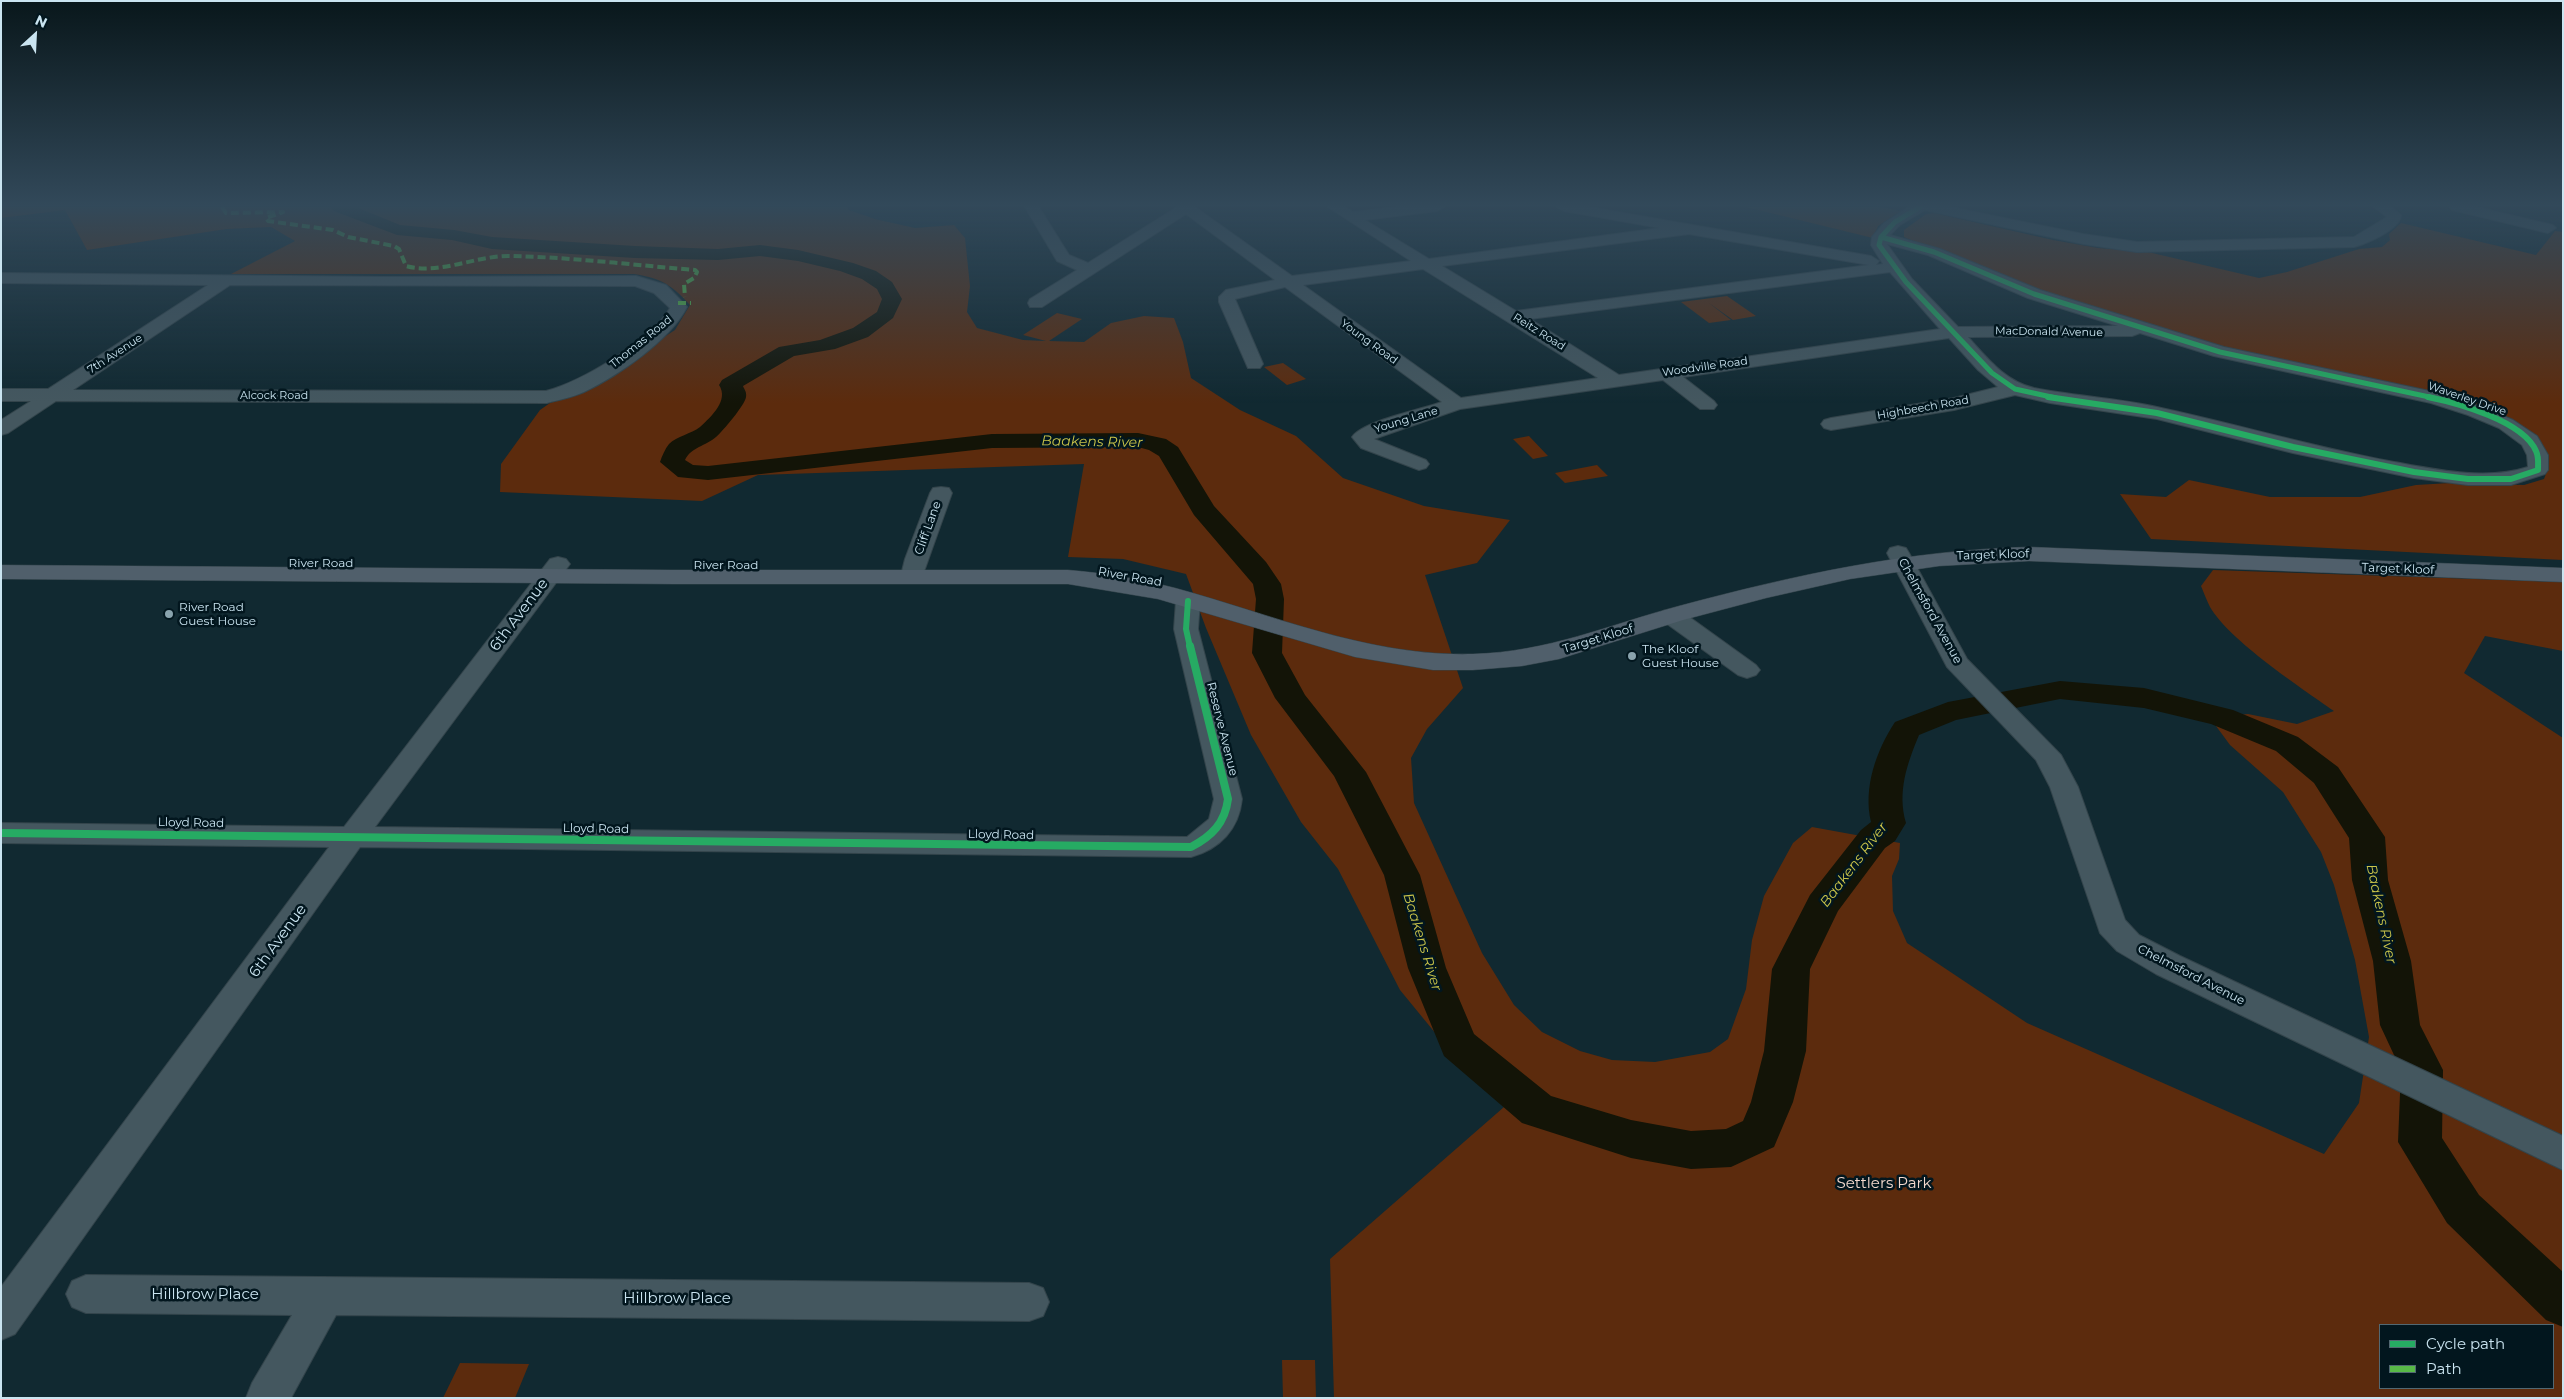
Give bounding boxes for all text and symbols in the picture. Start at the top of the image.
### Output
north arrow [10,10,60,60]
text: N [32,11,50,32]
street label: Reitz Road [1510,311,1568,353]
street label: Thomas Road [607,313,675,371]
street label: Young Road [1338,317,1400,367]
street label: MacDonald Avenue [1995,324,2103,340]
street label: 7th Avenue [85,331,145,377]
street label: Woodville Road [1662,354,1748,380]
street label: Waverley Drive [2426,379,2508,419]
street label: Alcock Road [240,389,308,403]
street label: Highbeech Road [1876,393,1970,423]
street label: Young Lane [1373,404,1439,436]
water label: Baakens River [1041,433,1143,451]
street label: Cliff Lane [912,499,944,557]
street label: Target Kloof [1956,547,2030,563]
street label: River Road [289,556,353,570]
street label: Chelmsford Avenue [1895,556,1965,666]
street label: River Road [694,558,758,572]
street label: Target Kloof [2361,561,2435,577]
street label: River Road [1097,564,1163,590]
street label: 6th Avenue [486,575,552,655]
place label: River Road Guest House [179,600,256,628]
marker: River Road Guest House [163,608,175,620]
street label: Target Kloof [1561,621,1635,657]
place label: The Kloof Guest House [1642,642,1719,670]
marker: The Kloof Guest House [1626,650,1638,662]
street label: Reserve Avenue [1203,681,1241,777]
street label: Lloyd Road [158,815,224,831]
water label: Baakens River [1817,819,1891,911]
street label: Lloyd Road [563,821,629,837]
street label: Lloyd Road [968,827,1034,843]
water label: Baakens River [2362,863,2400,965]
water label: Baakens River [1399,891,1445,993]
street label: 6th Avenue [245,901,311,981]
street label: Chelmsford Avenue [2135,942,2247,1008]
park label: Settlers Park [1837,1175,1931,1193]
street label: Hillbrow Place [151,1286,259,1304]
street label: Hillbrow Place [623,1290,731,1308]
legend [2379,1324,2554,1389]
text: Cycle path [2426,1334,2505,1353]
text: Path [2426,1359,2462,1378]

